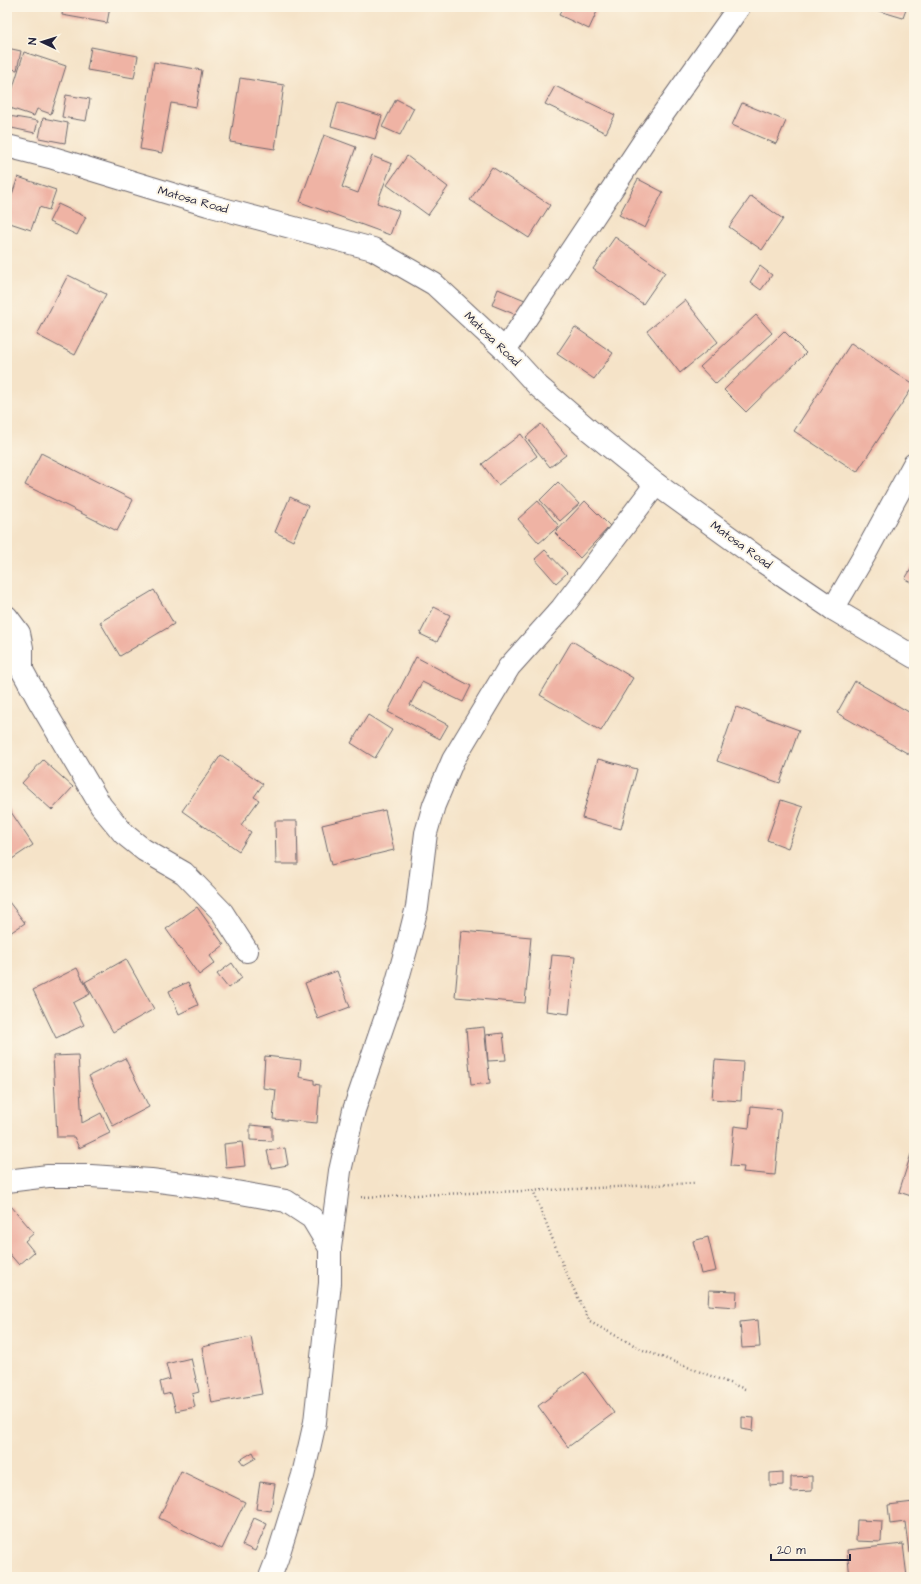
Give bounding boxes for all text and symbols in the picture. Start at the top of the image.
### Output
north arrow [22,22,62,62]
text: N [25,37,40,45]
street label: Matosa Road [156,182,230,218]
street label: Matosa Road [460,308,524,370]
street label: Matosa Road [707,517,775,573]
scale bar [771,1536,850,1562]
text: 20 m [777,1542,806,1559]

